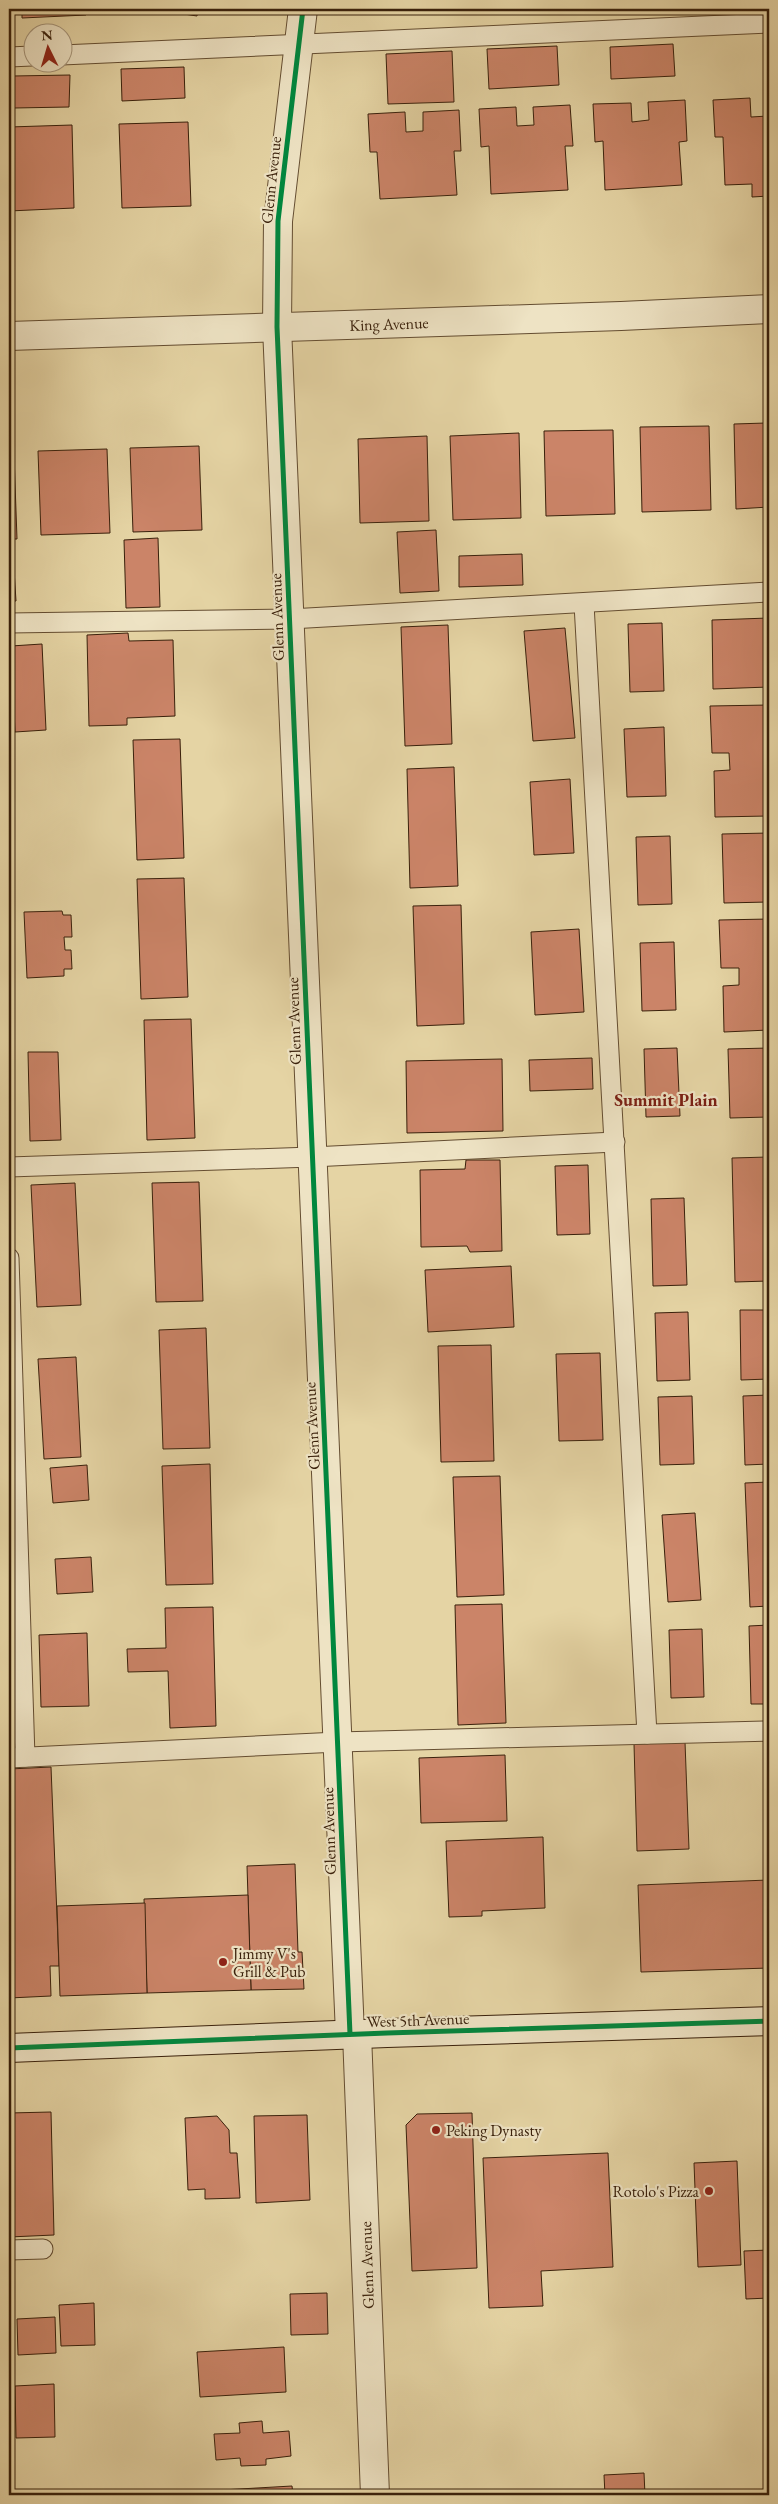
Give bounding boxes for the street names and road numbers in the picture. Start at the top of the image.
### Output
street label: Glenn Avenue [256,135,286,225]
street label: King Avenue [349,312,429,336]
street label: Glenn Avenue [265,573,289,661]
street label: Glenn Avenue [282,977,306,1065]
street label: Glenn Avenue [299,1382,325,1470]
street label: Glenn Avenue [317,1787,341,1875]
street label: West 5th Avenue [366,2008,470,2032]
street label: Glenn Avenue [355,2221,379,2309]

